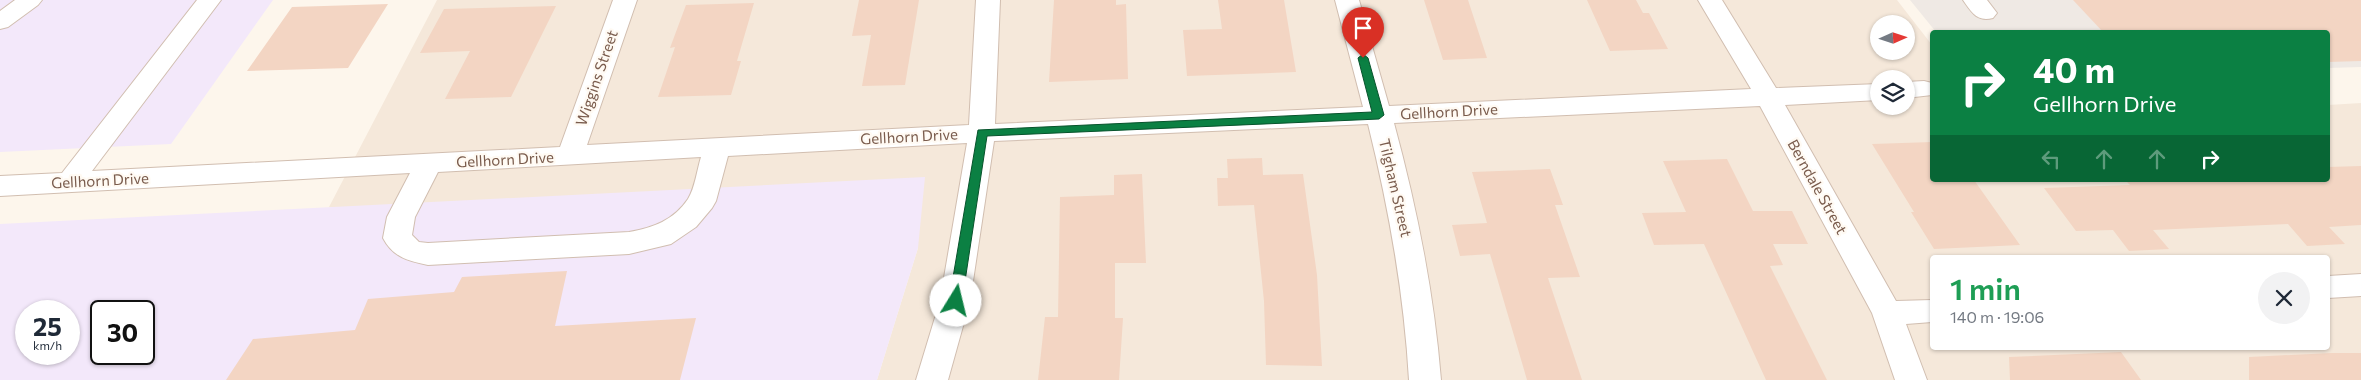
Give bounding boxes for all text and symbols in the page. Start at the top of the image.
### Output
pin [1342,7,1384,58]
icon: arrive [1349,14,1377,42]
north arrow [1870,15,1915,60]
map controls [1870,15,1915,115]
street label: Wiggins Street [571,27,621,128]
text: 40 m [2033,47,2115,90]
icon: right [1950,50,2015,115]
button: layers [1870,70,1915,115]
text: Gellhorn Drive [2033,90,2176,117]
street label: Gellhorn Drive [1400,99,1498,123]
street label: Gellhorn Drive [860,124,958,148]
street label: Berndale Street [1784,136,1851,237]
street label: Tilgham Street [1376,137,1416,239]
icon: left [2037,145,2065,173]
icon: ahead [2090,145,2118,173]
icon: ahead [2143,145,2171,173]
icon: right [2196,145,2224,173]
street label: Gellhorn Drive [456,147,554,171]
street label: Gellhorn Drive [51,168,149,192]
text: 1 min [1950,269,2021,306]
button: close [2258,272,2310,324]
position arrow [929,274,981,326]
speed limit sign: 30 [90,300,155,365]
text: 140 m · 19:06 [1950,307,2044,326]
text: 25 [33,311,62,341]
text: km/h [33,338,62,352]

